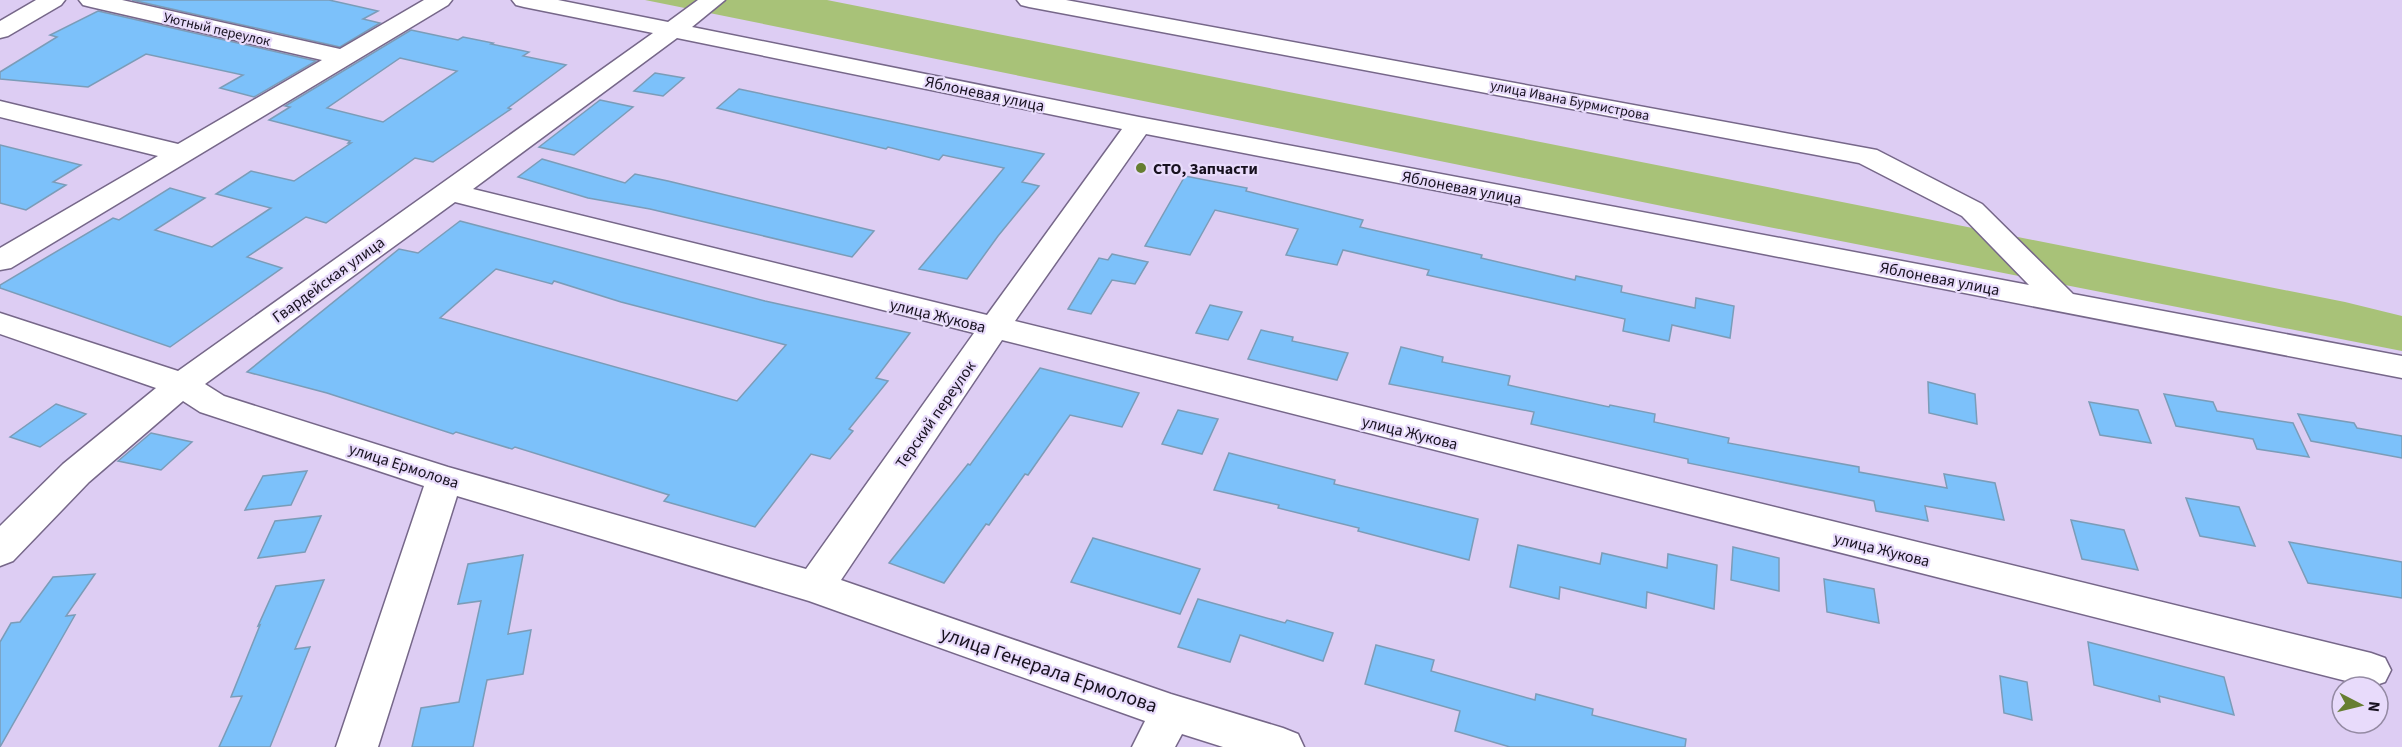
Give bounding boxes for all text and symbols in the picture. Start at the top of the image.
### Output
street label: Уютный переулок [161,8,272,52]
street label: Яблоневая улица [923,71,1047,117]
street label: улица Ивана Бурмистрова [1488,76,1651,126]
place label: СТО, Запчасти [1153,158,1258,180]
marker: СТО, Запчасти [1134,161,1148,175]
street label: Яблоневая улица [1400,166,1524,210]
street label: Гвардейская улица [268,231,389,328]
street label: Яблоневая улица [1878,257,2002,301]
street label: улица Жукова [887,293,988,339]
street label: Терский переулок [890,356,981,473]
street label: улица Жукова [1359,410,1460,456]
street label: улица Ермолова [346,438,462,494]
street label: улица Жукова [1831,527,1932,573]
street label: улица Генерала Ермолова [936,620,1161,720]
north arrow [2330,675,2390,735]
text: N [2362,700,2385,713]

